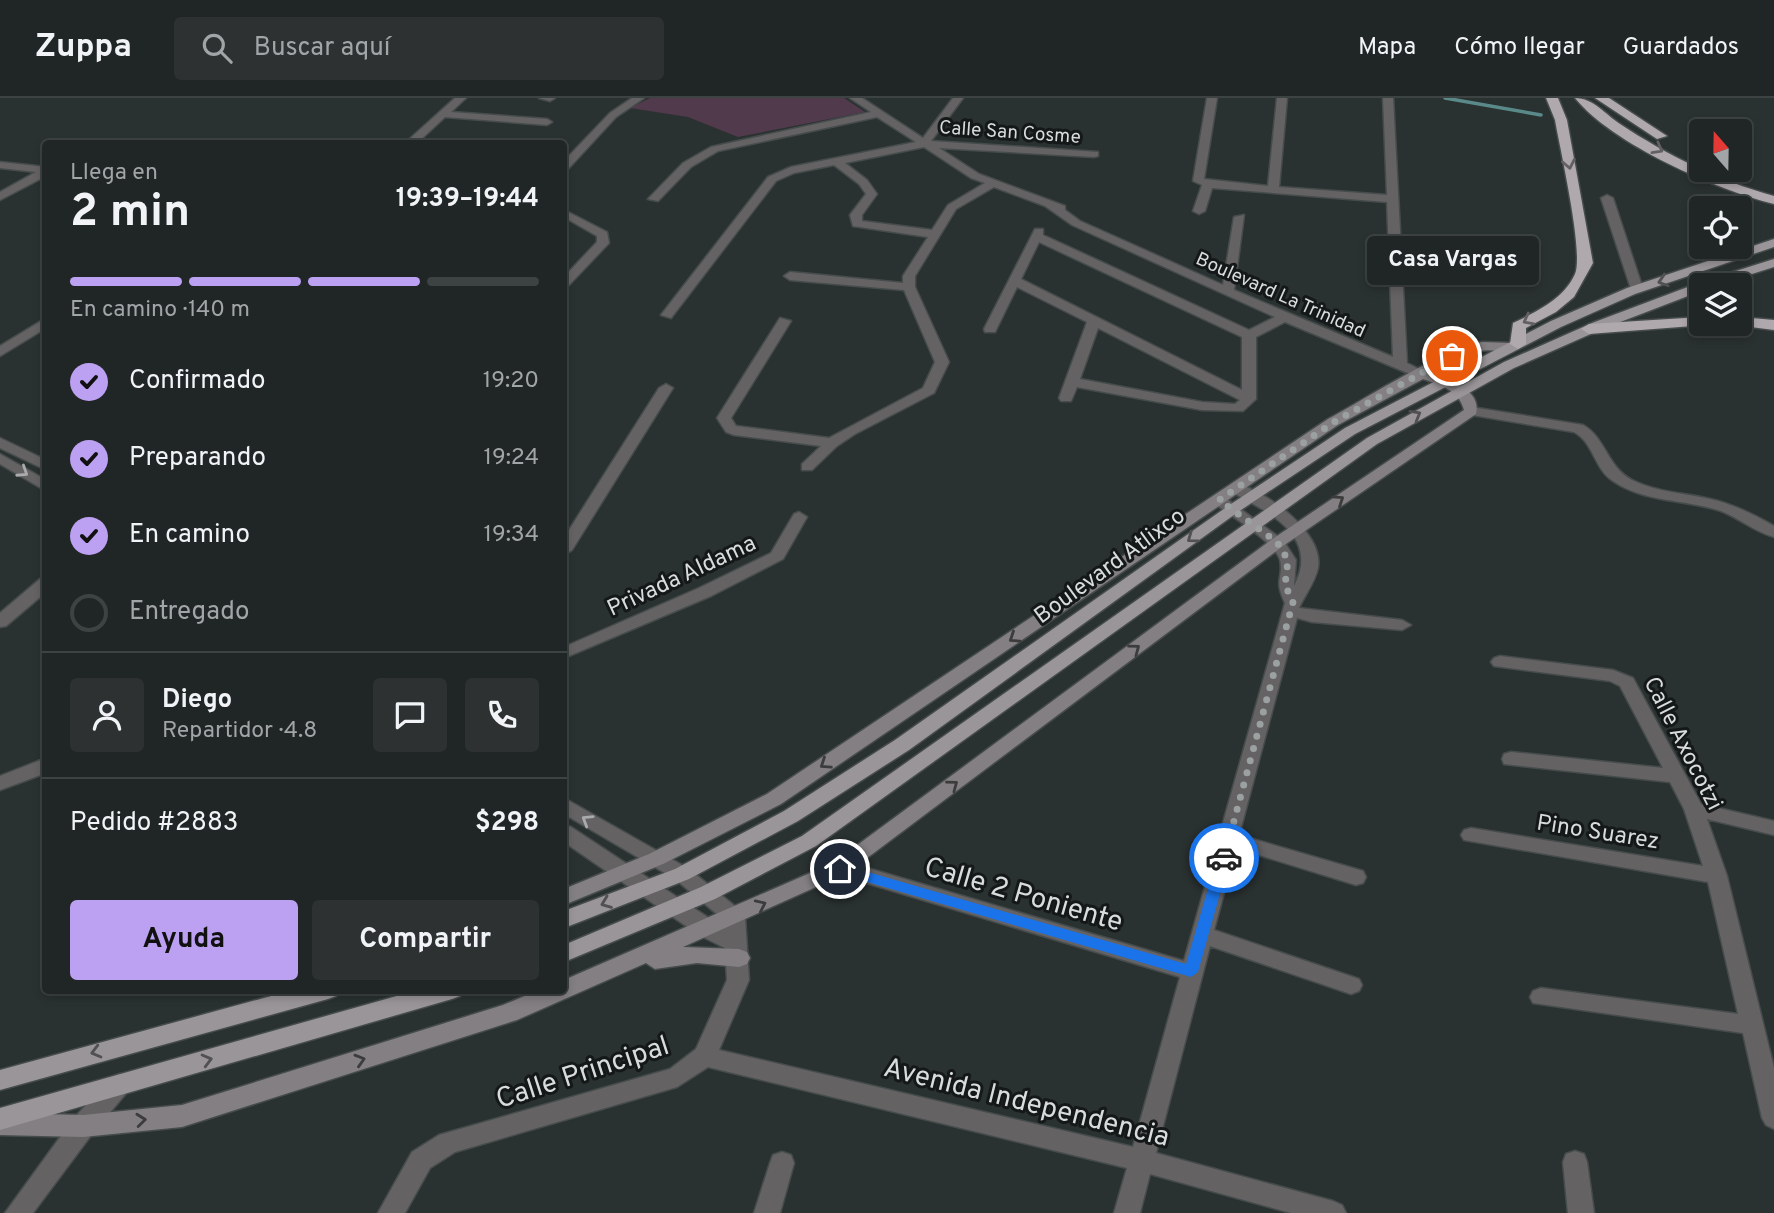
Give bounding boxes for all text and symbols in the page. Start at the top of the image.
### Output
search box [174,17,664,80]
text: Zuppa [35,27,132,69]
icon: search [198,29,236,67]
text: Buscar aquí [254,32,390,65]
text: Mapa [1358,33,1416,63]
text: Cómo llegar [1454,33,1585,63]
text: Guardados [1623,33,1739,63]
street label: Calle San Cosme [938,116,1082,150]
north arrow [1689,119,1752,182]
map controls [1689,119,1752,336]
one-way arrow [1650,141,1663,154]
one-way arrow [1561,158,1576,170]
text: Llega en [70,159,158,188]
text: 19:39–19:44 [396,183,539,216]
text: 2 min [70,184,190,243]
button: locate [1689,196,1752,259]
callout: Casa Vargas [1366,237,1538,286]
text: Casa Vargas [1388,246,1518,275]
street label: Boulevard La Trinidad [1192,248,1369,344]
one-way arrow [1657,273,1670,287]
button: layers [1689,273,1752,336]
text: En camino · 140 m [70,296,250,325]
one-way arrow [1523,312,1536,326]
pin [1422,326,1482,386]
icon: bag [1433,337,1471,375]
icon: check [70,363,108,401]
text: Confirmado [129,365,266,398]
text: 19:20 [483,367,539,396]
one-way arrow [1409,410,1422,423]
icon: check [70,440,108,478]
text: Preparando [129,442,266,475]
text: 19:24 [483,444,539,473]
one-way arrow [15,464,28,477]
one-way arrow [1331,496,1344,508]
street label: Boulevard Atlixco [1029,502,1192,632]
icon: check [70,517,108,555]
text: En camino [129,519,250,552]
text: 19:34 [483,521,539,550]
street label: Privada Aldama [603,530,761,624]
one-way arrow [1187,530,1200,542]
text: Entregado [129,596,249,629]
one-way arrow [1009,629,1022,642]
one-way arrow [1127,644,1140,657]
street label: Calle Axocotzi [1636,672,1728,816]
button: person [70,678,144,752]
button: chat [373,678,447,752]
button: phone [465,678,539,752]
text: Diego [162,684,232,717]
text: Repartidor · 4.8 [162,717,317,746]
one-way arrow [820,756,833,769]
one-way arrow [945,780,958,793]
text: Pedido #2883 [70,807,238,840]
text: $298 [475,807,539,840]
street label: Pino Suarez [1534,810,1661,857]
one-way arrow [582,815,595,828]
courier [1189,823,1259,893]
pin [810,839,870,899]
icon: car [1205,839,1243,877]
icon: home [821,850,859,888]
street label: Calle 2 Poniente [920,850,1127,941]
one-way arrow [601,895,613,909]
one-way arrow [754,899,766,913]
button: Ayuda [70,900,298,980]
button: Compartir [312,900,539,980]
street label: Calle Principal [492,1029,674,1119]
one-way arrow [90,1044,102,1058]
street label: Avenida Independencia [880,1051,1173,1157]
one-way arrow [201,1054,213,1068]
one-way arrow [353,1054,366,1068]
one-way arrow [136,1113,147,1128]

